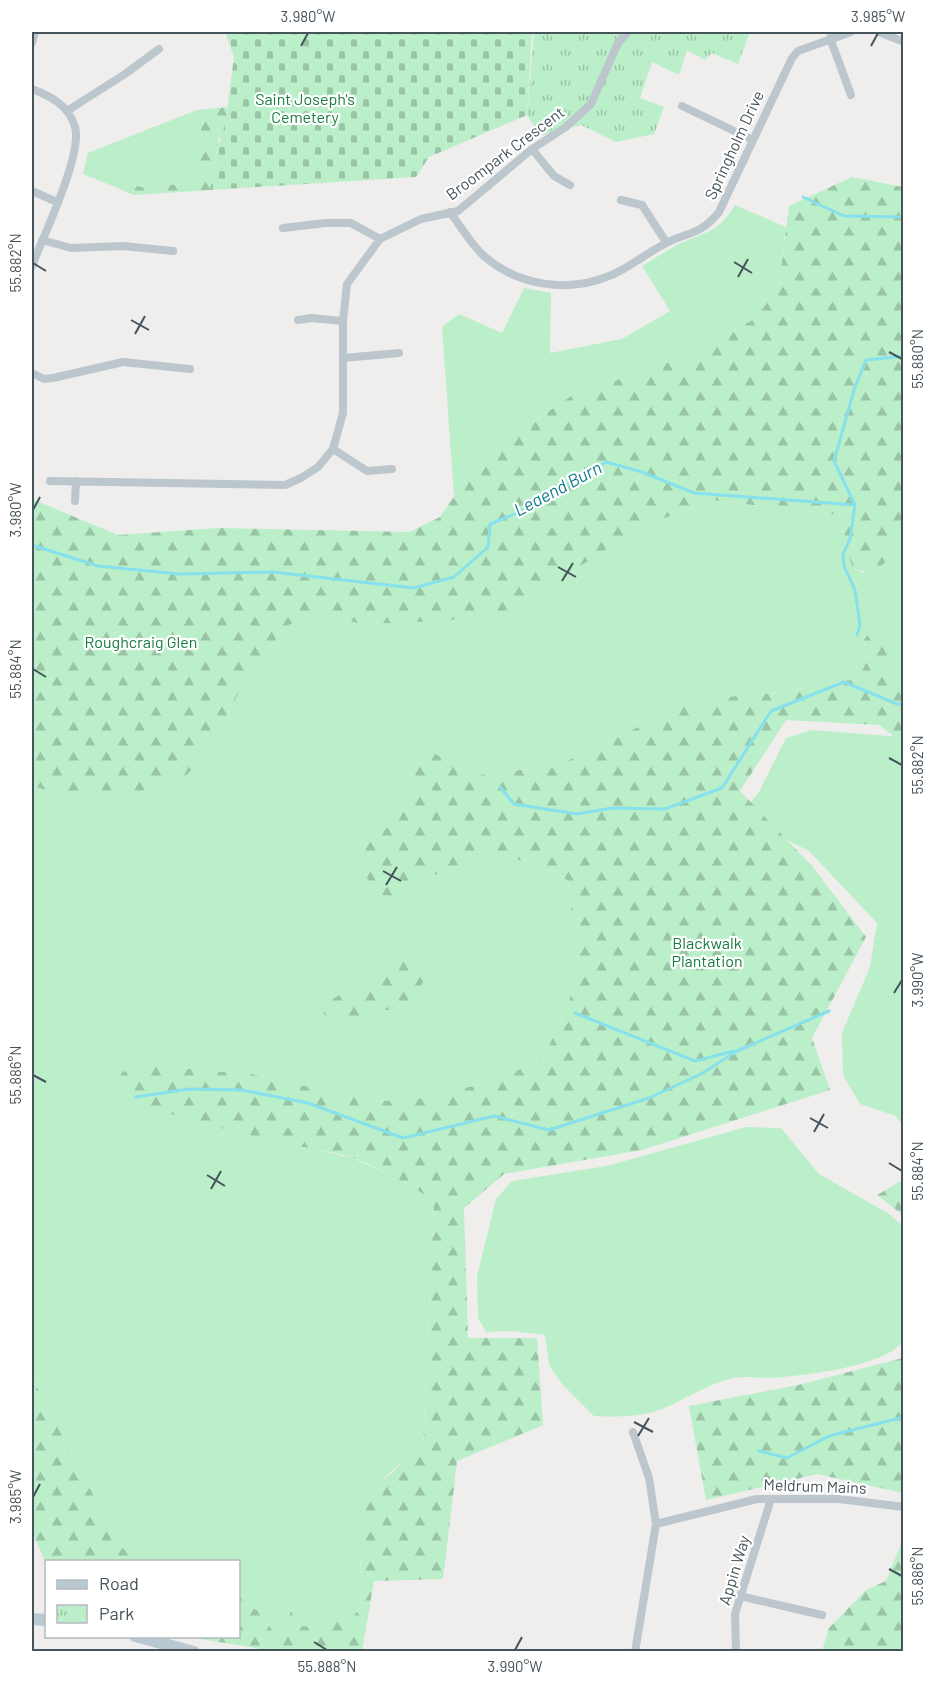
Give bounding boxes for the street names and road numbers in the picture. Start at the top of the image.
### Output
street label: Springholm Drive [700,87,767,202]
street label: Broompark Crescent [442,102,568,203]
street label: Meldrum Mains [763,1474,867,1497]
street label: Appin Way [714,1532,753,1607]

